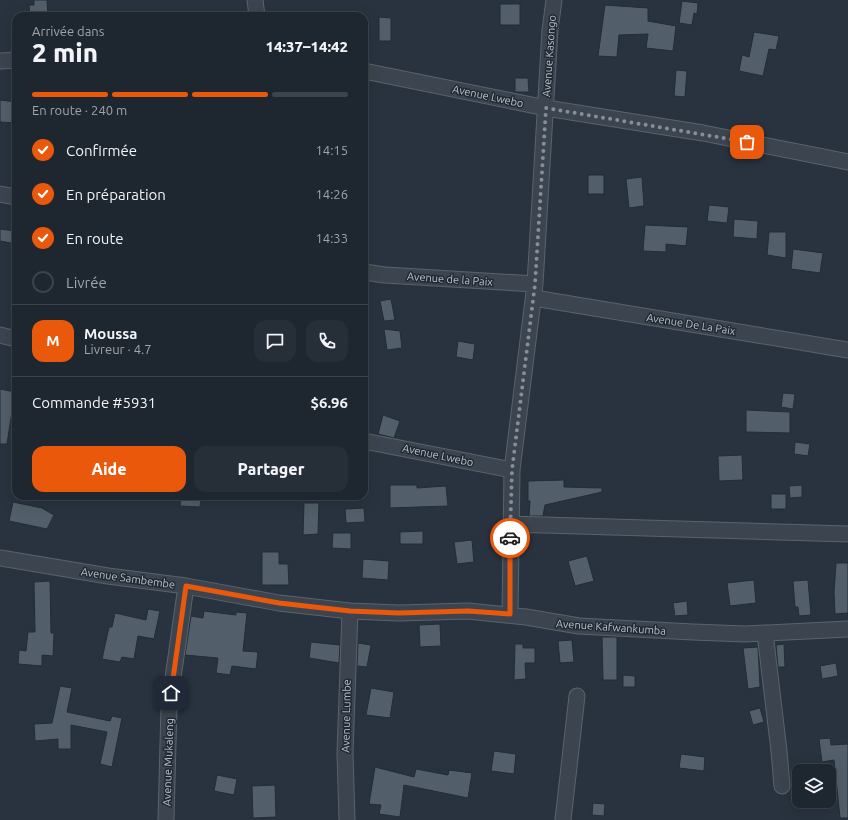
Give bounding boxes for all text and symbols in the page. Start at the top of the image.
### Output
street label: Avenue Kasongo [540,15,558,97]
text: Arrivée dans [32,24,104,38]
text: 2 min [32,38,98,67]
text: 14:37–14:42 [265,38,348,55]
street label: Avenue Lwebo [451,83,525,109]
text: En route · 240 m [32,103,127,117]
pin [730,125,764,159]
icon: bag [736,131,758,153]
icon: check [32,139,54,161]
text: Confirmée [66,142,137,159]
text: 14:15 [315,143,348,157]
icon: check [32,183,54,205]
text: En préparation [66,186,166,203]
text: 14:26 [315,187,348,201]
icon: check [32,227,54,249]
text: En route [66,230,124,247]
text: 14:33 [315,231,348,245]
street label: Avenue de la Paix [407,270,494,288]
text: Livrée [66,274,107,291]
street label: Avenue De La Paix [646,311,737,337]
button: chat [254,320,296,362]
button: phone [306,320,348,362]
text: Moussa [84,325,137,342]
text: M [46,332,60,349]
text: Livreur · 4.7 [84,342,152,356]
text: Commande #5931 [32,394,156,411]
text: $6.96 [310,394,348,411]
street label: Avenue Lwebo [401,442,475,468]
button: Aide [32,446,186,492]
button: Partager [194,446,348,492]
courier [490,518,530,558]
icon: car [499,527,521,549]
street label: Avenue Sambembe [80,565,176,591]
street label: Avenue Kafwankumba [556,617,666,637]
pin [154,676,188,710]
street label: Avenue Lumbe [339,679,353,753]
icon: home [160,682,182,704]
street label: Avenue Mukaleng [160,718,176,806]
map controls [792,764,836,808]
button: layers [792,764,836,808]

